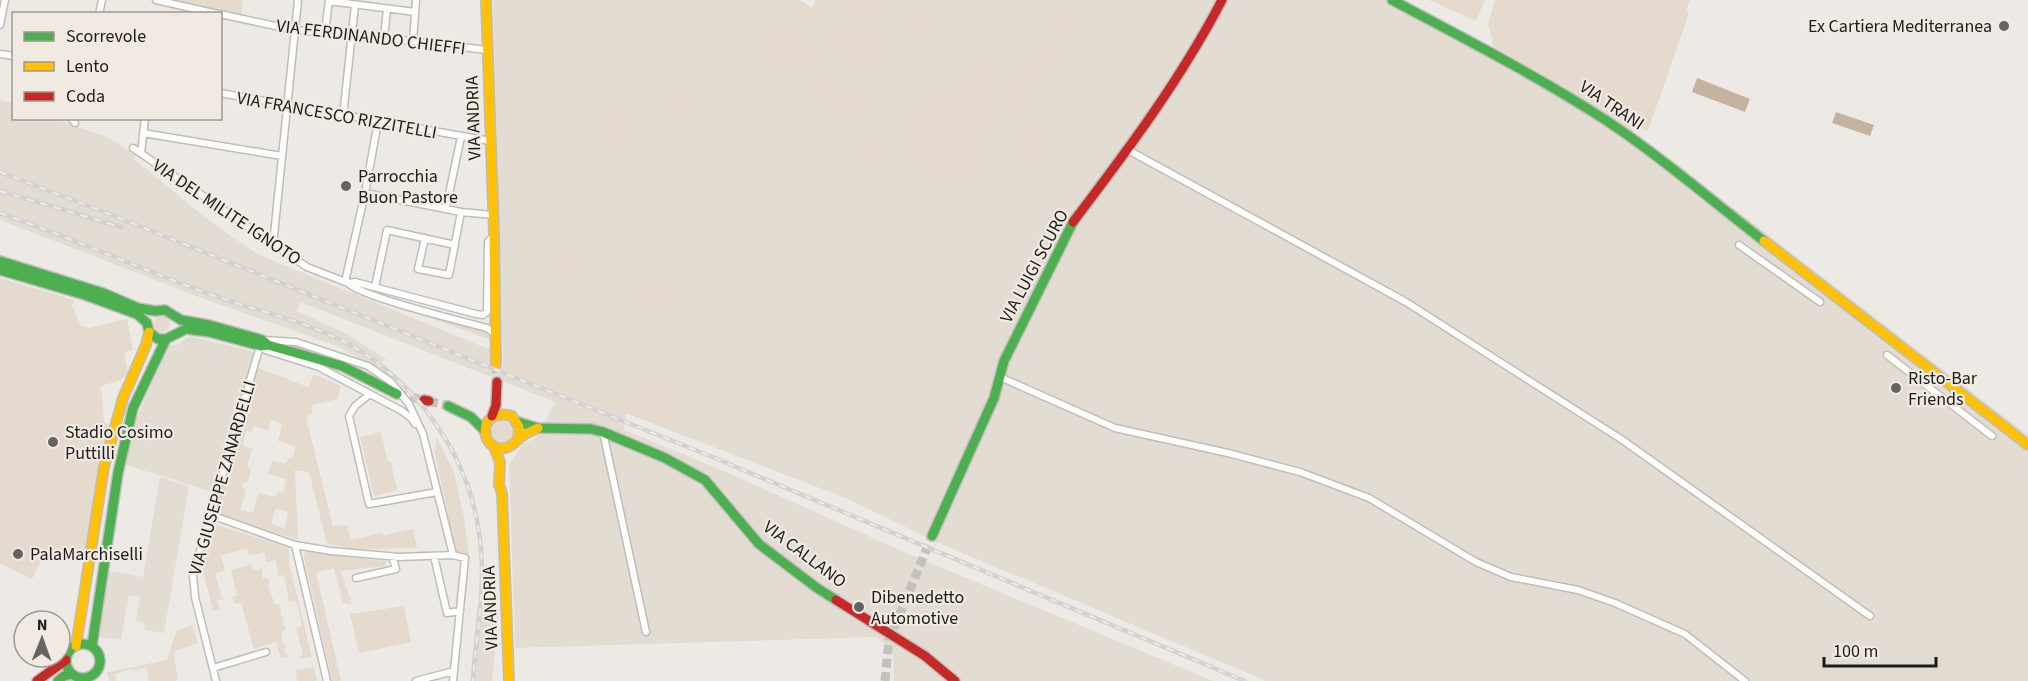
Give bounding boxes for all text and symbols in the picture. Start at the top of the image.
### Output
legend [12,12,222,120]
street label: VIA FERDINANDO CHIEFFI [275,13,467,61]
place label: Ex Cartiera Mediterranea [1808,14,1992,39]
marker: Ex Cartiera Mediterranea [1997,19,2011,33]
text: Scorrevole [66,24,146,49]
text: Lento [66,54,109,79]
street label: VIA ANDRIA [460,75,487,161]
street label: VIA TRANI [1574,75,1649,136]
text: Coda [66,84,105,109]
street label: VIA FRANCESCO RIZZITELLI [235,86,439,145]
street label: VIA DEL MILITE IGNOTO [147,153,306,272]
place label: Parrocchia Buon Pastore [358,164,458,210]
marker: Parrocchia Buon Pastore [339,179,353,193]
street label: VIA LUIGI SCURO [994,205,1075,327]
place label: Risto-Bar Friends [1908,366,1978,412]
street label: VIA GIUSEPPE ZANARDELLI [183,378,262,578]
marker: Risto-Bar Friends [1889,381,1903,395]
place label: Stadio Cosimo Puttilli [65,420,173,466]
marker: Stadio Cosimo Puttilli [46,435,60,449]
street label: VIA CALLANO [758,515,852,594]
place label: PalaMarchiselli [30,542,143,567]
marker: PalaMarchiselli [11,547,25,561]
street label: VIA ANDRIA [477,565,504,651]
place label: Dibenedetto Automotive [871,585,964,631]
marker: Dibenedetto Automotive [852,600,866,614]
north arrow [12,609,72,669]
text: N [37,614,48,636]
scale bar [1824,630,1936,668]
text: 100 m [1833,639,1878,664]

